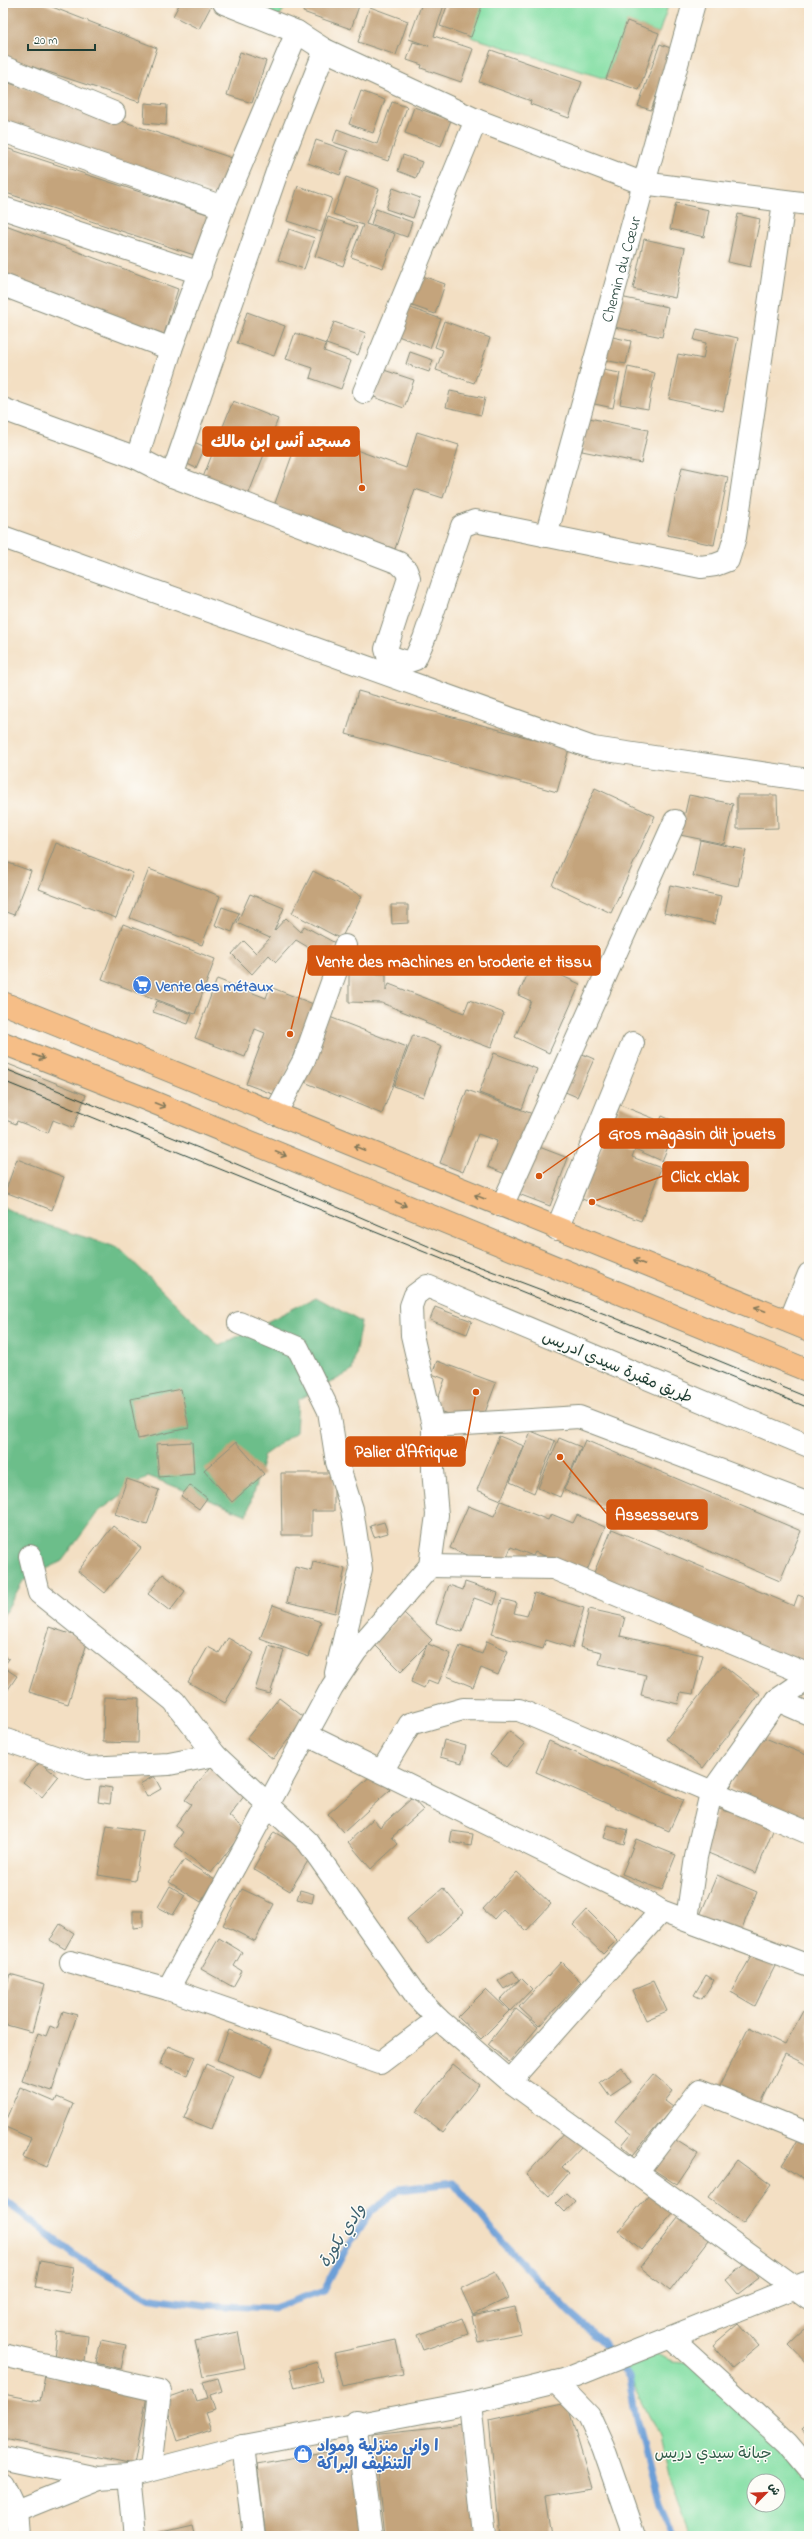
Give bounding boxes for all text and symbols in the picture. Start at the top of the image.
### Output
scale bar [28,26,95,52]
text: 20 m [34,32,57,50]
street label: Chemin du Cœur [596,214,648,325]
callout: مسجد أنس ابن مالك [203,427,359,456]
text: مسجد أنس ابن مالك [211,430,351,455]
callout: Vente des machines en broderie et tissu [308,946,600,975]
text: Vente des machines en broderie et tissu [315,950,592,975]
supermarket icon: Vente des métaux [131,974,153,996]
place label: Vente des métaux [155,975,273,999]
one-way arrow [33,1054,45,1062]
one-way arrow [154,1101,166,1109]
callout: Gros magasin dit jouets [600,1119,784,1148]
text: Gros magasin dit jouets [608,1122,776,1149]
one-way arrow [354,1144,366,1151]
one-way arrow [274,1151,286,1159]
callout: Click cklak [663,1162,748,1191]
text: Click cklak [671,1165,740,1190]
one-way arrow [474,1193,486,1201]
one-way arrow [394,1200,406,1208]
one-way arrow [633,1258,645,1265]
one-way arrow [755,1305,767,1313]
street label: طريق مقبرة سيدي ادريس [538,1325,696,1410]
callout: Palier d'Afrique [346,1437,465,1466]
text: Palier d'Afrique [355,1440,459,1465]
callout: Assesseurs [607,1500,707,1529]
text: Assesseurs [615,1503,699,1528]
water label: وادي بكورة [312,2199,372,2272]
place label: ا واني منزلية ومواد التنظيف البراكة [317,2435,438,2477]
park label: جبانة سيدي دريس [654,2442,772,2466]
shop icon: ا واني منزلية ومواد التنظيف البراكة [292,2443,314,2465]
north arrow [746,2473,786,2513]
text: ش [764,2481,784,2498]

